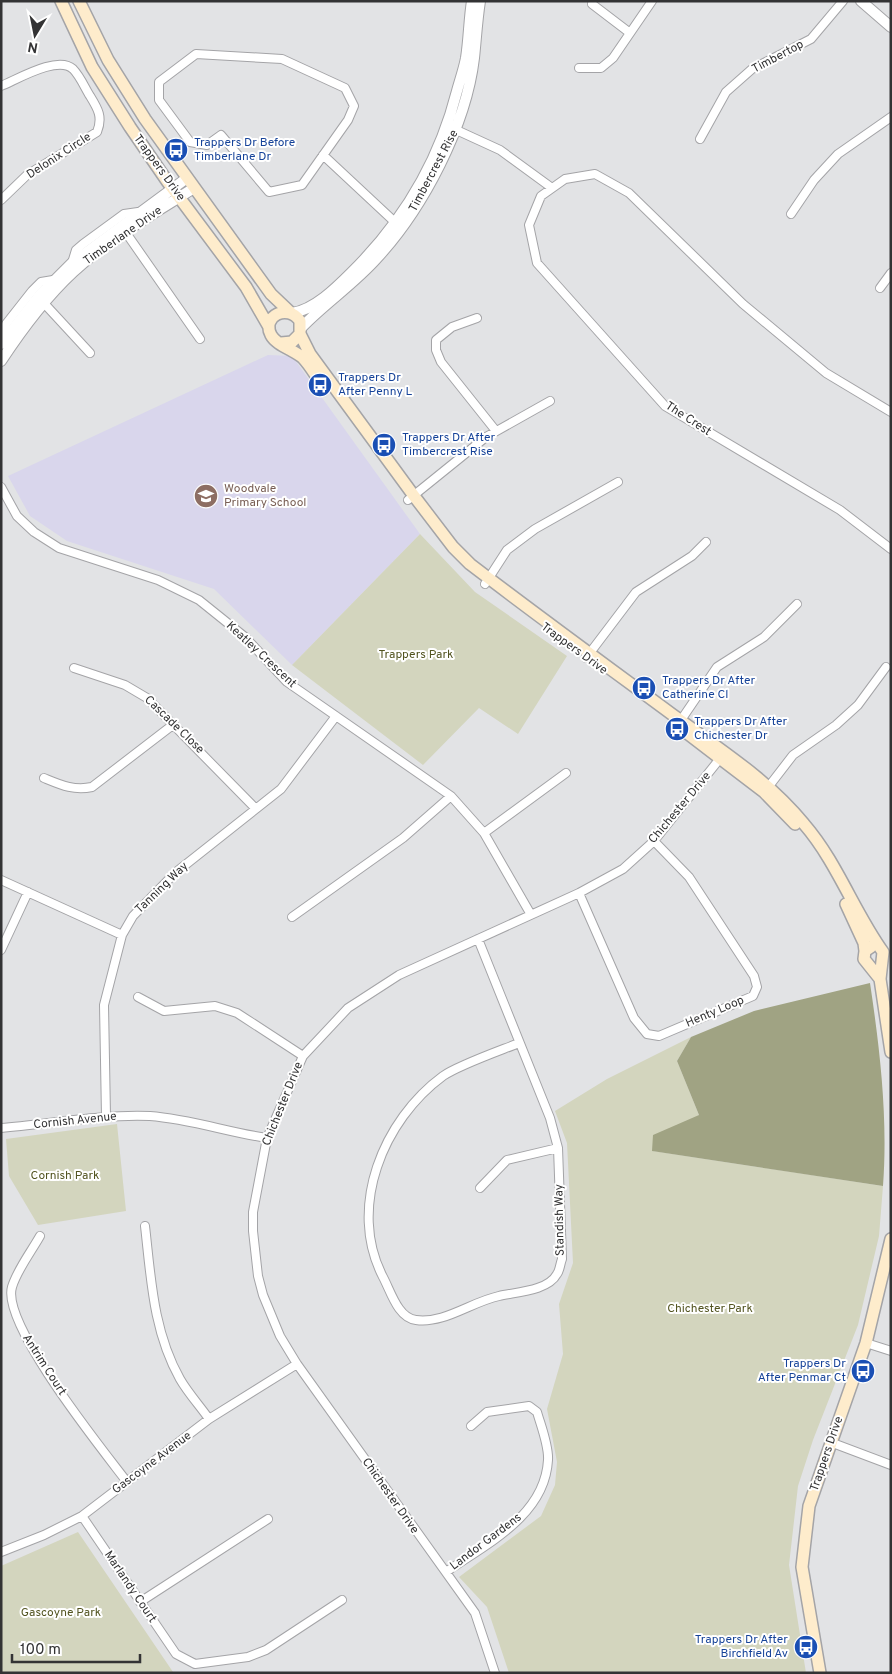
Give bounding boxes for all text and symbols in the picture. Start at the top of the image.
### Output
north arrow [10,10,60,60]
text: N [27,37,39,56]
street label: Timbertop [749,37,807,77]
street label: Timbercrest Rise [406,127,462,215]
street label: Delonix Circle [24,129,94,183]
street label: Trappers Drive [129,132,189,204]
place label: Trappers Dr Before Timberlane Dr [194,135,295,165]
bus stop icon: Trappers Dr Before Timberlane Dr [163,137,189,163]
street label: Timberlane Drive [80,203,166,269]
place label: Trappers Dr After Penny L [338,370,413,400]
bus stop icon: Trappers Dr After Penny L [307,372,333,398]
street label: The Crest [662,398,714,440]
place label: Trappers Dr After Timbercrest Rise [402,430,495,460]
bus stop icon: Trappers Dr After Timbercrest Rise [371,432,397,458]
place label: Woodvale Primary School [224,481,307,511]
school or university icon: Woodvale Primary School [193,483,219,509]
street label: Keatley Crescent [222,618,300,692]
street label: Trappers Drive [538,619,610,679]
park label: Trappers Park [379,647,453,663]
place label: Trappers Dr After Catherine Cl [662,673,755,703]
bus stop icon: Trappers Dr After Catherine Cl [631,675,657,701]
street label: Cascade Close [141,692,207,758]
place label: Trappers Dr After Chichester Dr [694,714,787,744]
bus stop icon: Trappers Dr After Chichester Dr [664,716,690,742]
street label: Chichester Drive [645,769,715,847]
street label: Tanning Way [132,859,192,917]
street label: Henty Loop [683,992,747,1031]
street label: Chichester Drive [259,1060,307,1148]
street label: Cornish Avenue [33,1109,117,1133]
park label: Cornish Park [31,1168,99,1184]
street label: Standish Way [551,1184,569,1256]
park label: Chichester Park [667,1301,753,1317]
street label: Antrim Court [18,1331,70,1399]
place label: Trappers Dr After Penmar Ct [758,1356,846,1386]
bus stop icon: Trappers Dr After Penmar Ct [850,1358,876,1384]
street label: Trappers Drive [807,1414,847,1494]
street label: Gascoyne Avenue [109,1428,195,1498]
street label: Chichester Drive [358,1455,422,1537]
street label: Landor Gardens [447,1510,525,1574]
street label: Marlandy Court [100,1548,160,1626]
park label: Gascoyne Park [21,1605,101,1621]
scale bar [12,1632,140,1664]
place label: Trappers Dr After Birchfield Av [695,1632,788,1662]
bus stop icon: Trappers Dr After Birchfield Av [793,1634,819,1660]
text: 100 m [20,1641,61,1660]

